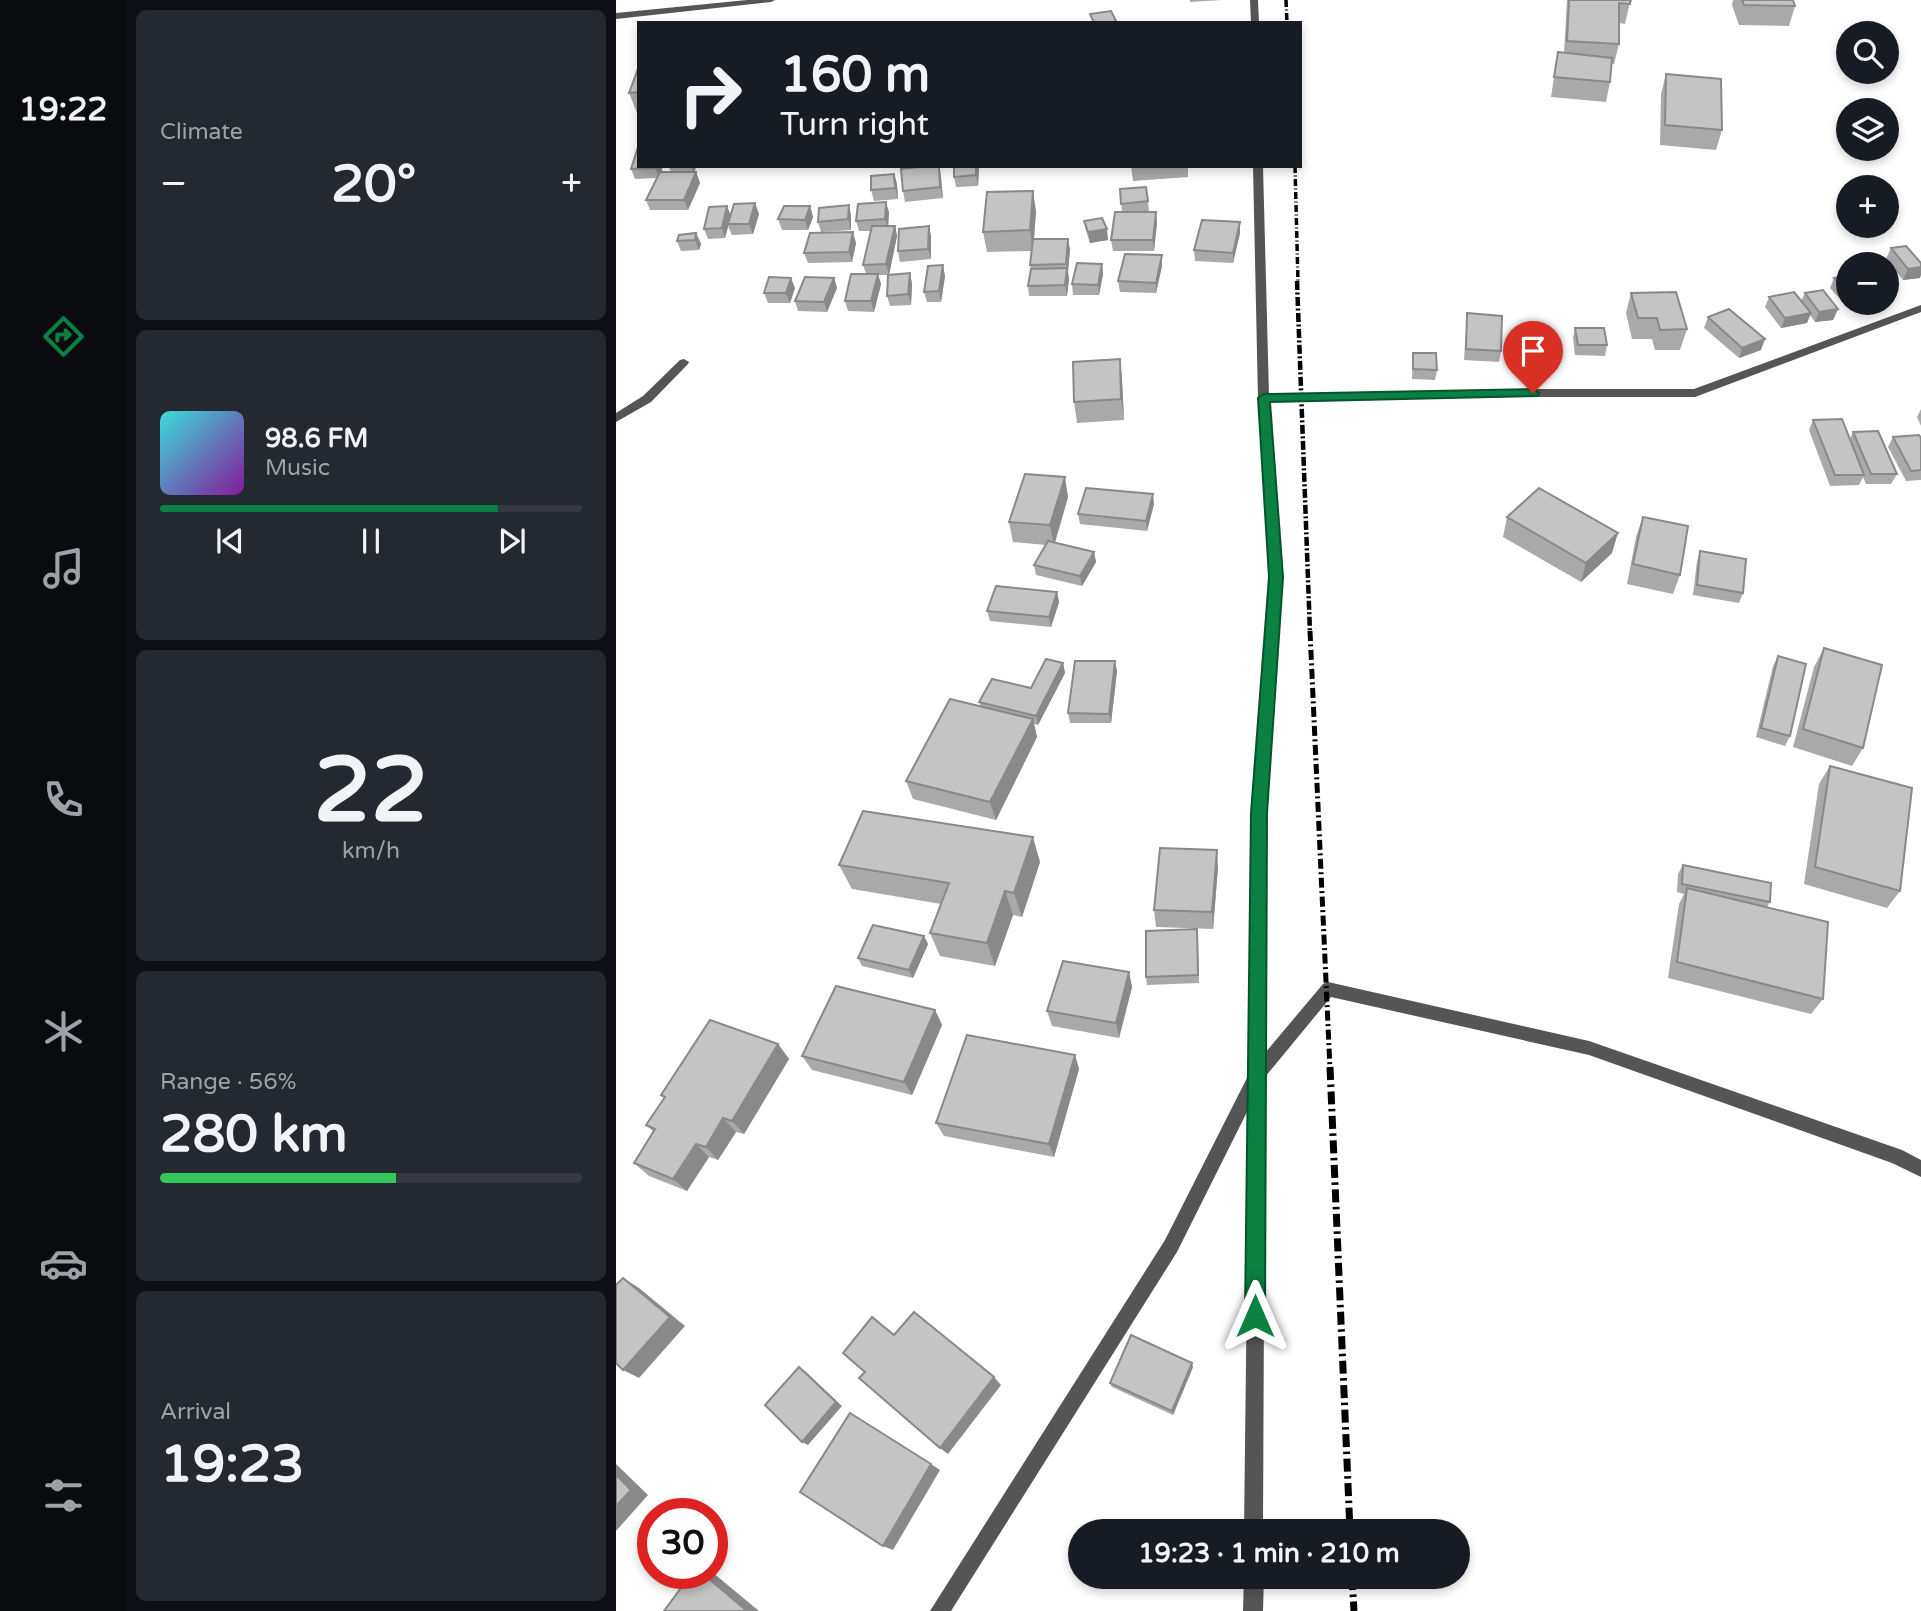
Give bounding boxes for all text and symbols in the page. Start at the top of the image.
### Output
map controls [1836,21,1899,315]
button: search [1836,21,1899,84]
text: 160 m [780,46,930,105]
icon: right [665,49,756,140]
text: 19:22 [19,91,107,129]
button: layers [1836,98,1899,161]
text: Turn right [780,106,929,144]
text: Climate [160,118,243,146]
text: 20° [331,153,416,216]
text: − [160,161,187,207]
text: + [561,161,582,207]
button: + [1836,175,1899,238]
button: − [1836,252,1899,315]
icon: directions [39,312,88,361]
pin [1503,321,1563,393]
icon: arrive [1514,332,1552,370]
text: 98.6 FM [265,423,368,454]
text: Music [265,454,330,482]
icon: previous [211,522,249,560]
icon: pause [352,522,390,560]
icon: next [493,522,531,560]
icon: music [39,544,88,593]
text: 22 [314,736,428,846]
icon: phone [39,775,88,824]
text: km/h [342,837,400,865]
icon: climate [39,1007,88,1056]
text: Range · 56% [160,1068,296,1096]
text: 280 km [160,1103,348,1166]
icon: car [39,1239,88,1288]
position arrow [1218,1279,1292,1353]
text: Arrival [160,1398,231,1426]
text: 19:23 [160,1433,304,1496]
icon: filters [39,1471,88,1520]
speed limit sign: 30 [637,1498,728,1589]
text: 19:23 · 1 min · 210 m [1138,1538,1400,1569]

